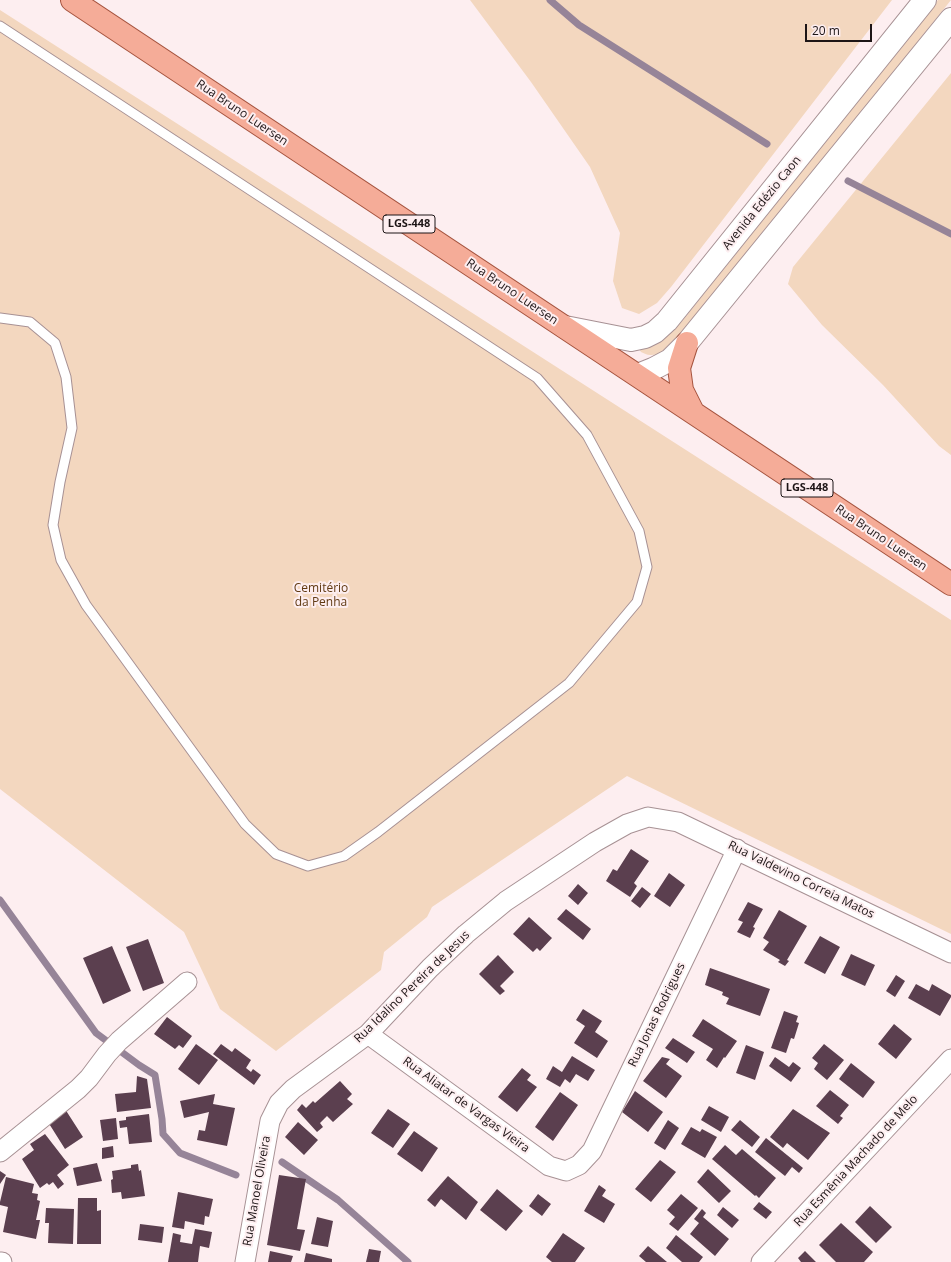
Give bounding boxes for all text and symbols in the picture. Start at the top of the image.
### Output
scale bar [807,16,874,42]
text: 20 m [812,22,840,39]
street label: Rua Bruno Luersen [193,77,291,149]
street label: Avenida Edézio Caon [720,153,804,253]
road number: LGS-448 [383,215,435,233]
street label: Rua Bruno Luersen [463,256,561,328]
road number: LGS-448 [781,479,833,497]
street label: Rua Bruno Luersen [832,502,930,574]
park label: Cemitério da Penha [294,582,348,610]
street label: Rua Valdevino Correia Matos [725,838,877,922]
street label: Rua Idalino Pereira de Jesus [351,928,473,1046]
street label: Rua Jonas Rodrigues [626,961,688,1069]
street label: Rua Aliatar de Vargas Vieira [400,1054,532,1156]
street label: Rua Esmênia Machado de Melo [791,1092,921,1230]
street label: Rua Manoel Oliveira [240,1135,274,1247]

